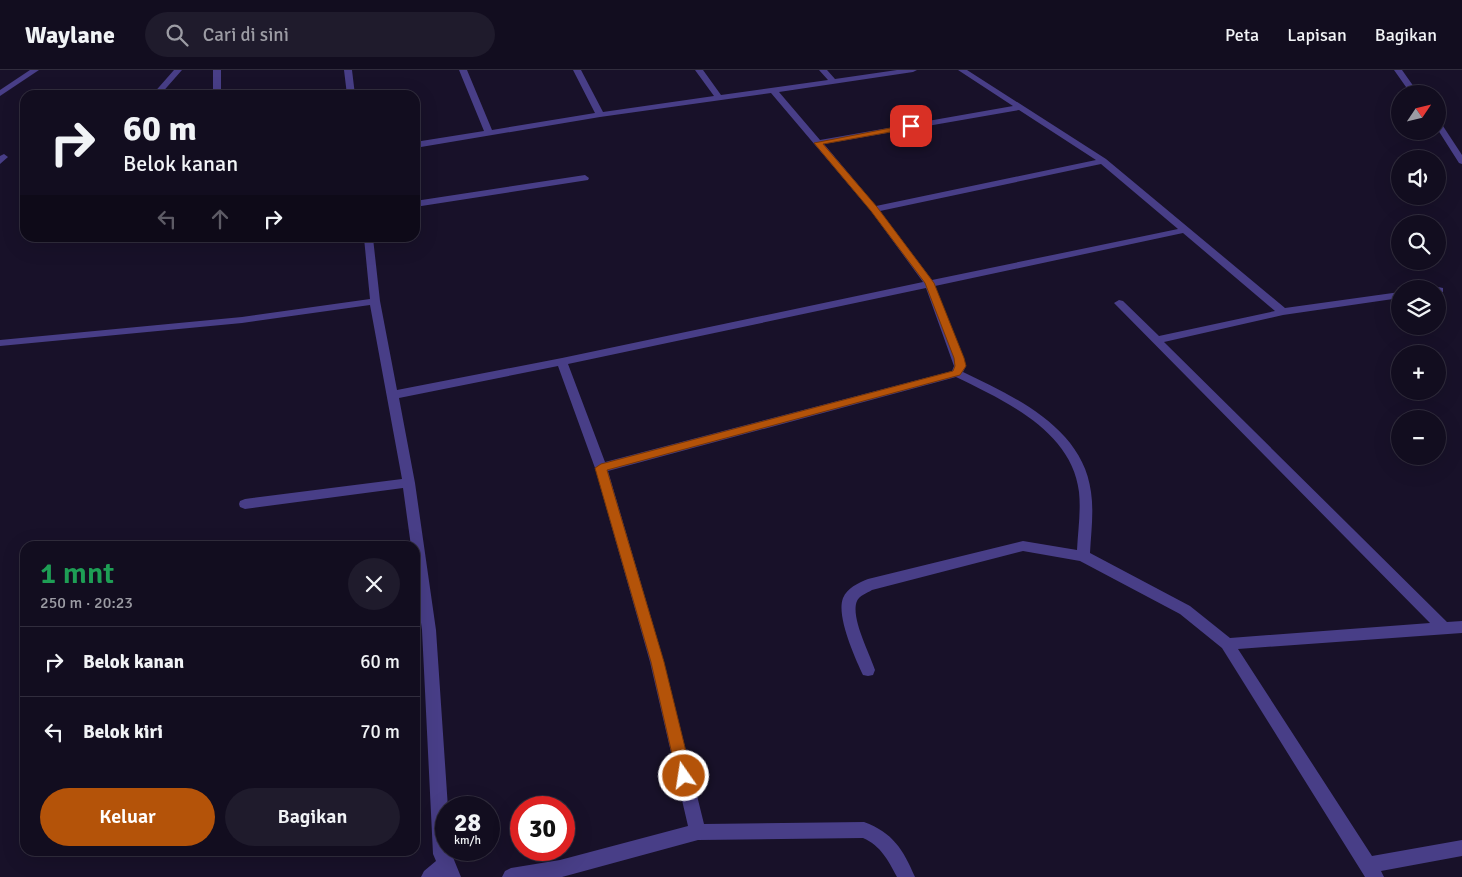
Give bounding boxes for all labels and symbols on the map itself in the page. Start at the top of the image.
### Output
north arrow [1391,85,1446,140]
pin [890,105,932,147]
position arrow [657,749,709,801]
speed limit sign: 30 [510,796,575,861]

